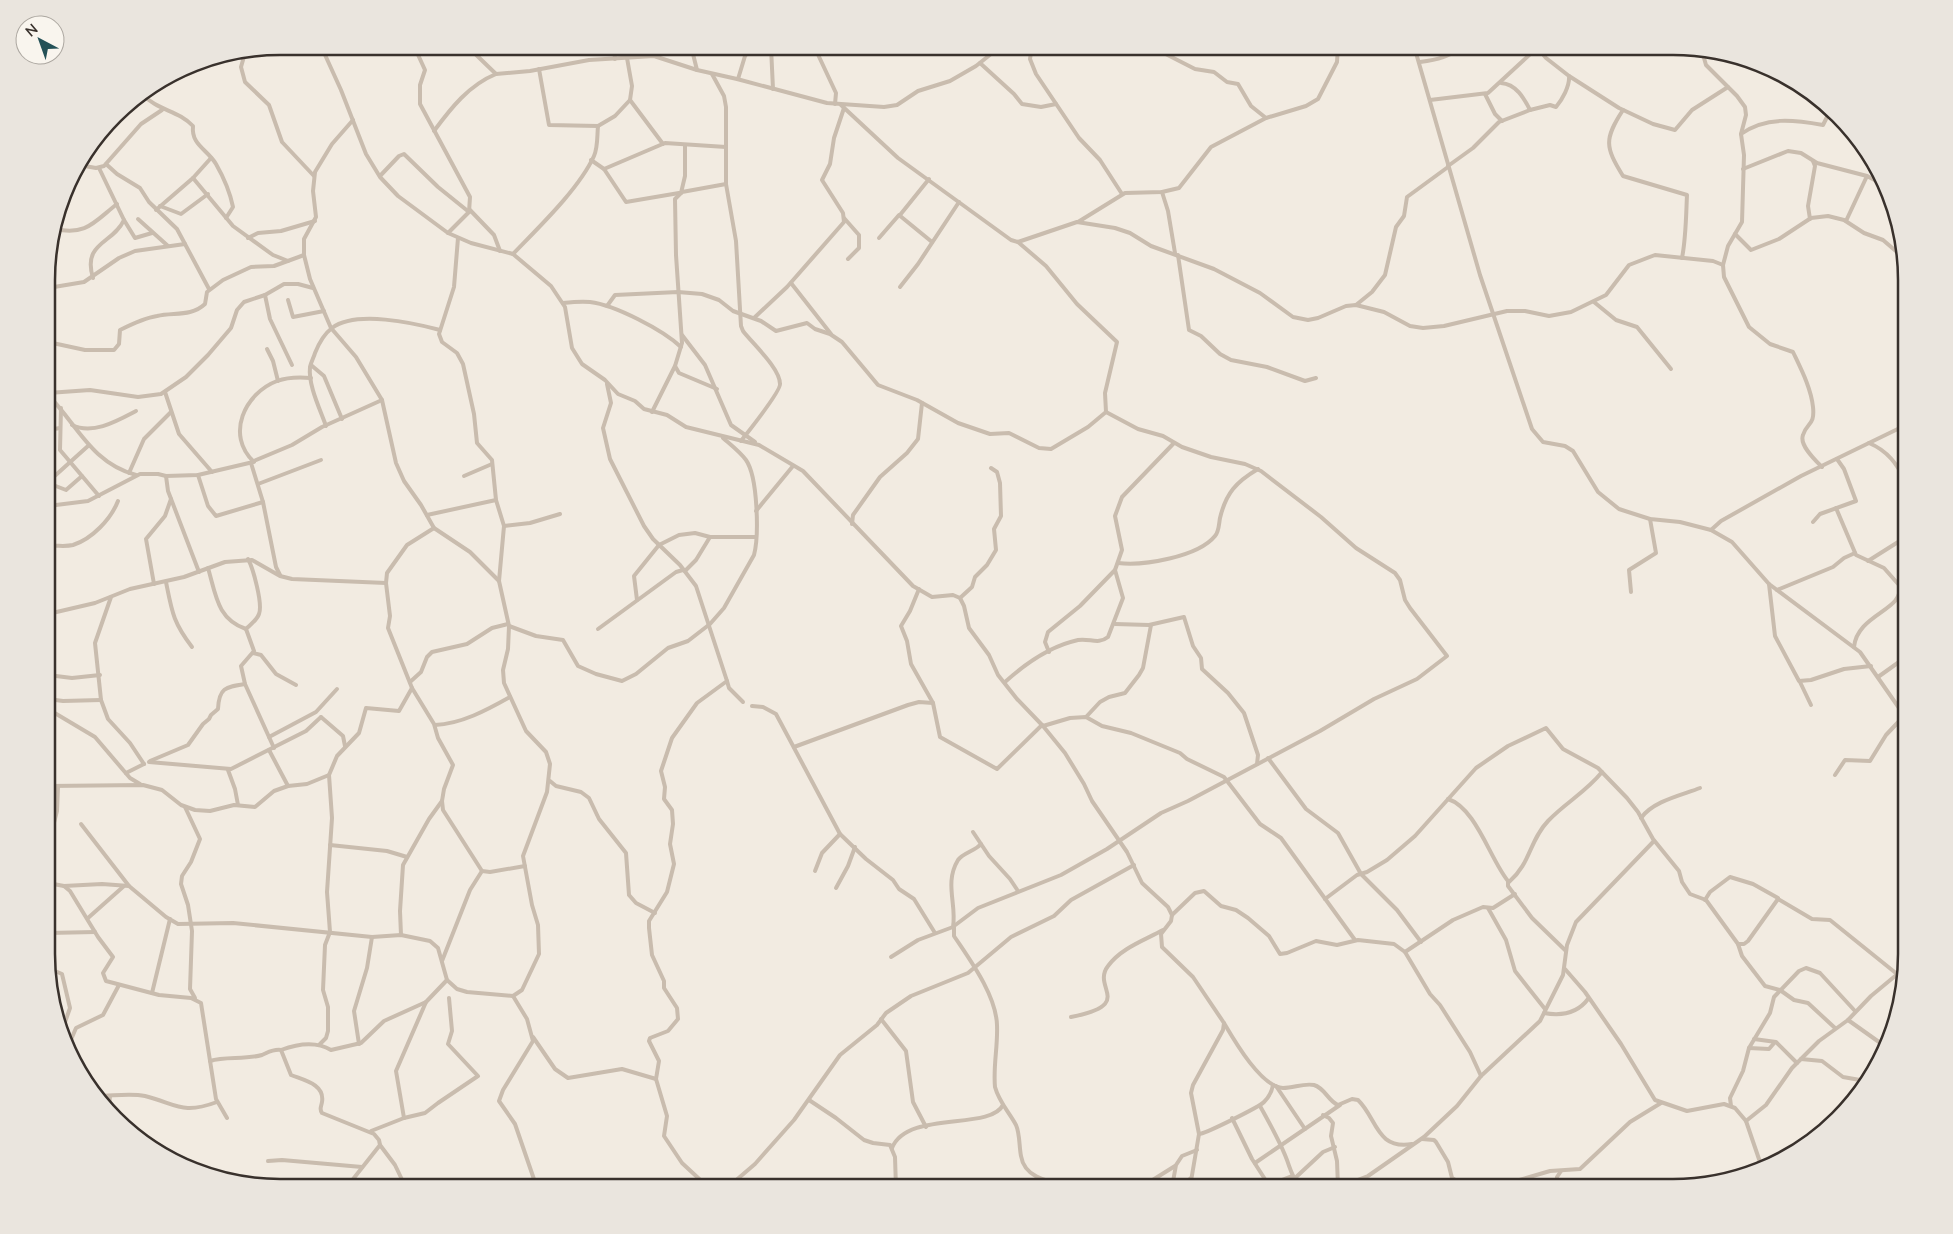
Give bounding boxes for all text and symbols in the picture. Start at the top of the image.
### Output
north arrow [15,15,65,65]
text: N [21,20,41,40]

